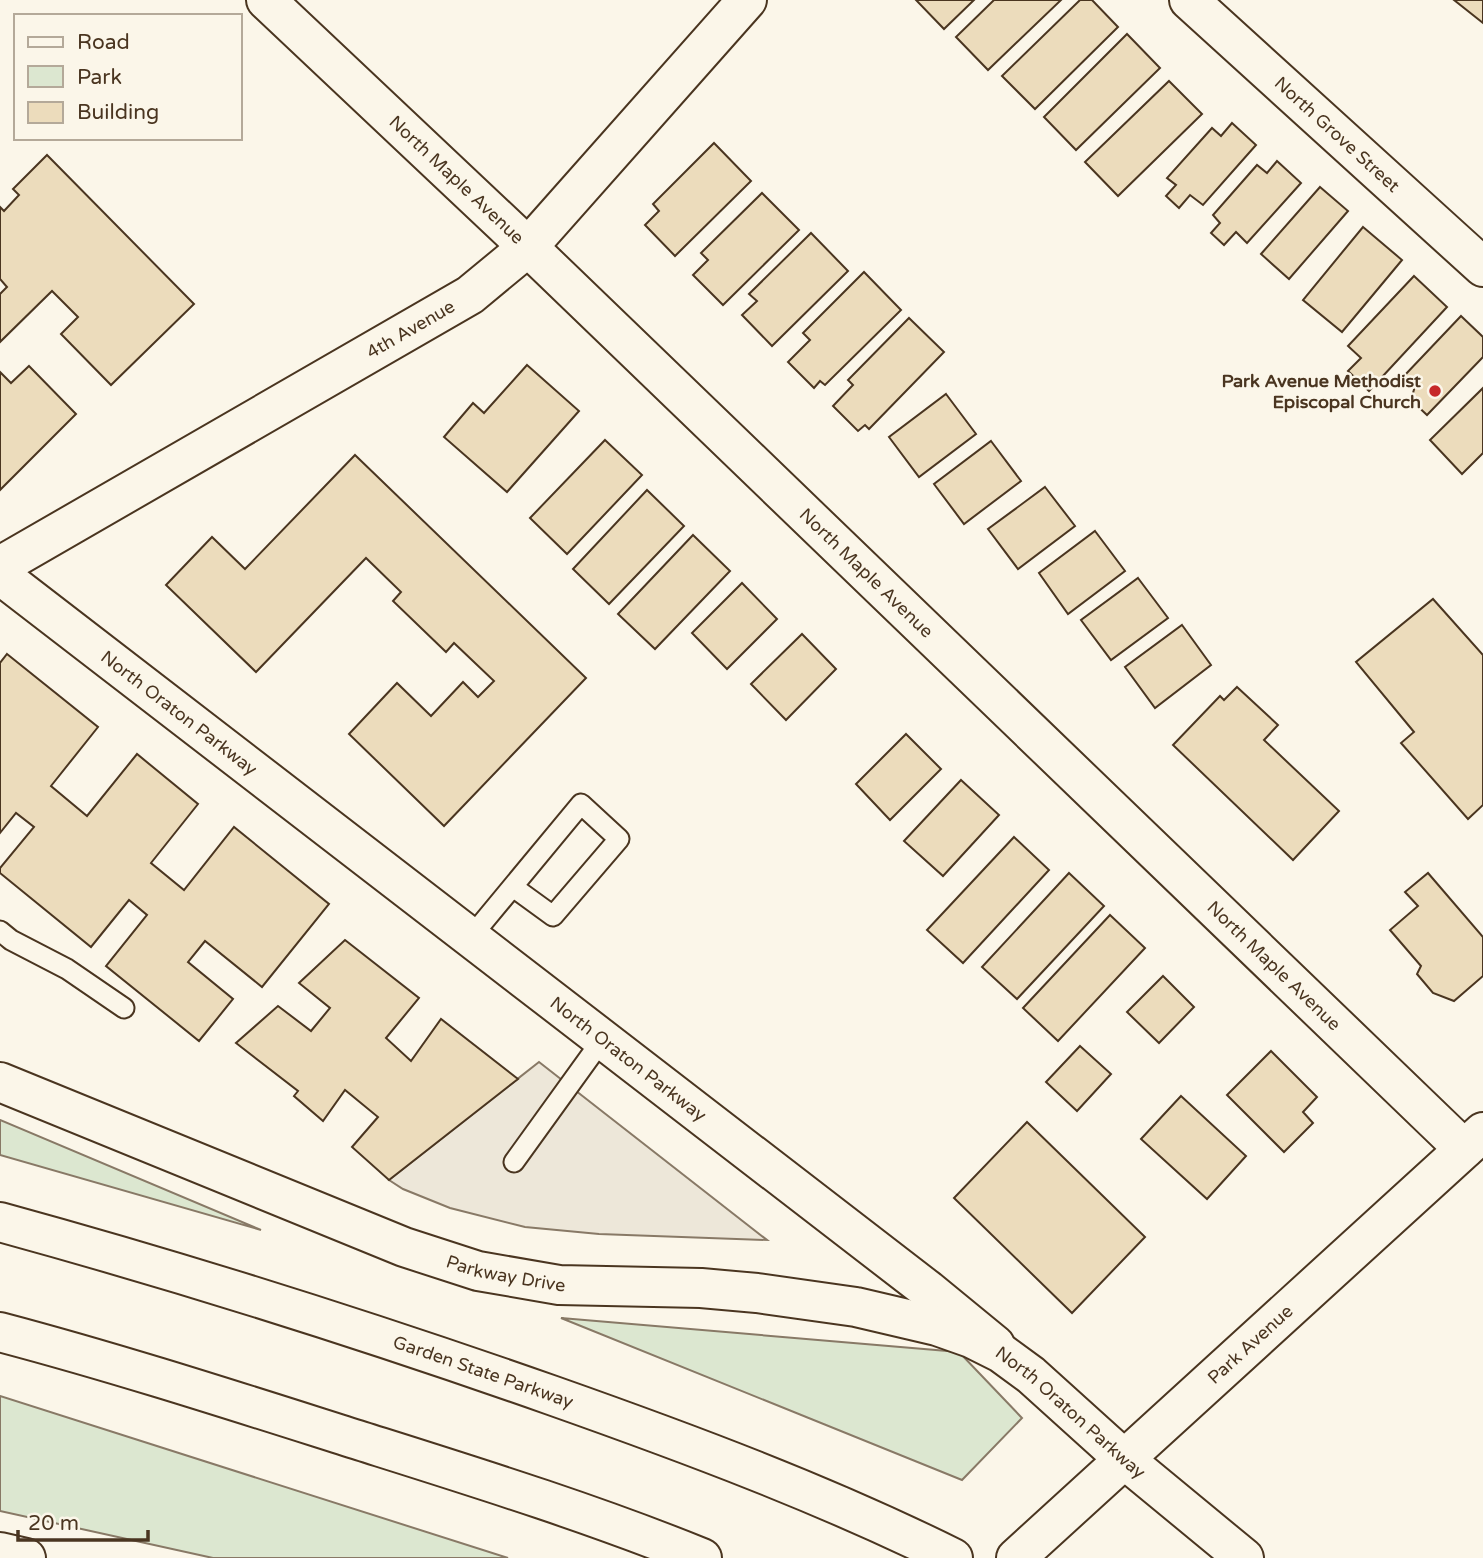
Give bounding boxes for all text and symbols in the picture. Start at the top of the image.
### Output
legend [14,14,242,140]
text: Road [77,30,130,55]
text: Park [77,65,122,90]
street label: North Grove Street [1270,72,1404,197]
text: Building [77,100,159,125]
street label: North Maple Avenue [385,111,529,249]
street label: 4th Avenue [363,295,459,363]
place label: Park Avenue Methodist Episcopal Church [1221,370,1421,413]
marker: Park Avenue Methodist Episcopal Church [1427,383,1443,399]
street label: North Maple Avenue [795,504,938,643]
street label: North Oraton Parkway [96,646,262,780]
street label: North Maple Avenue [1202,896,1345,1035]
street label: North Oraton Parkway [546,992,711,1126]
street label: Parkway Drive [443,1250,566,1296]
street label: Park Avenue [1203,1300,1297,1389]
street label: Garden State Parkway [390,1331,577,1413]
street label: North Oraton Parkway [991,1342,1150,1483]
scale bar [18,1498,147,1542]
text: 20 m [28,1511,79,1536]

